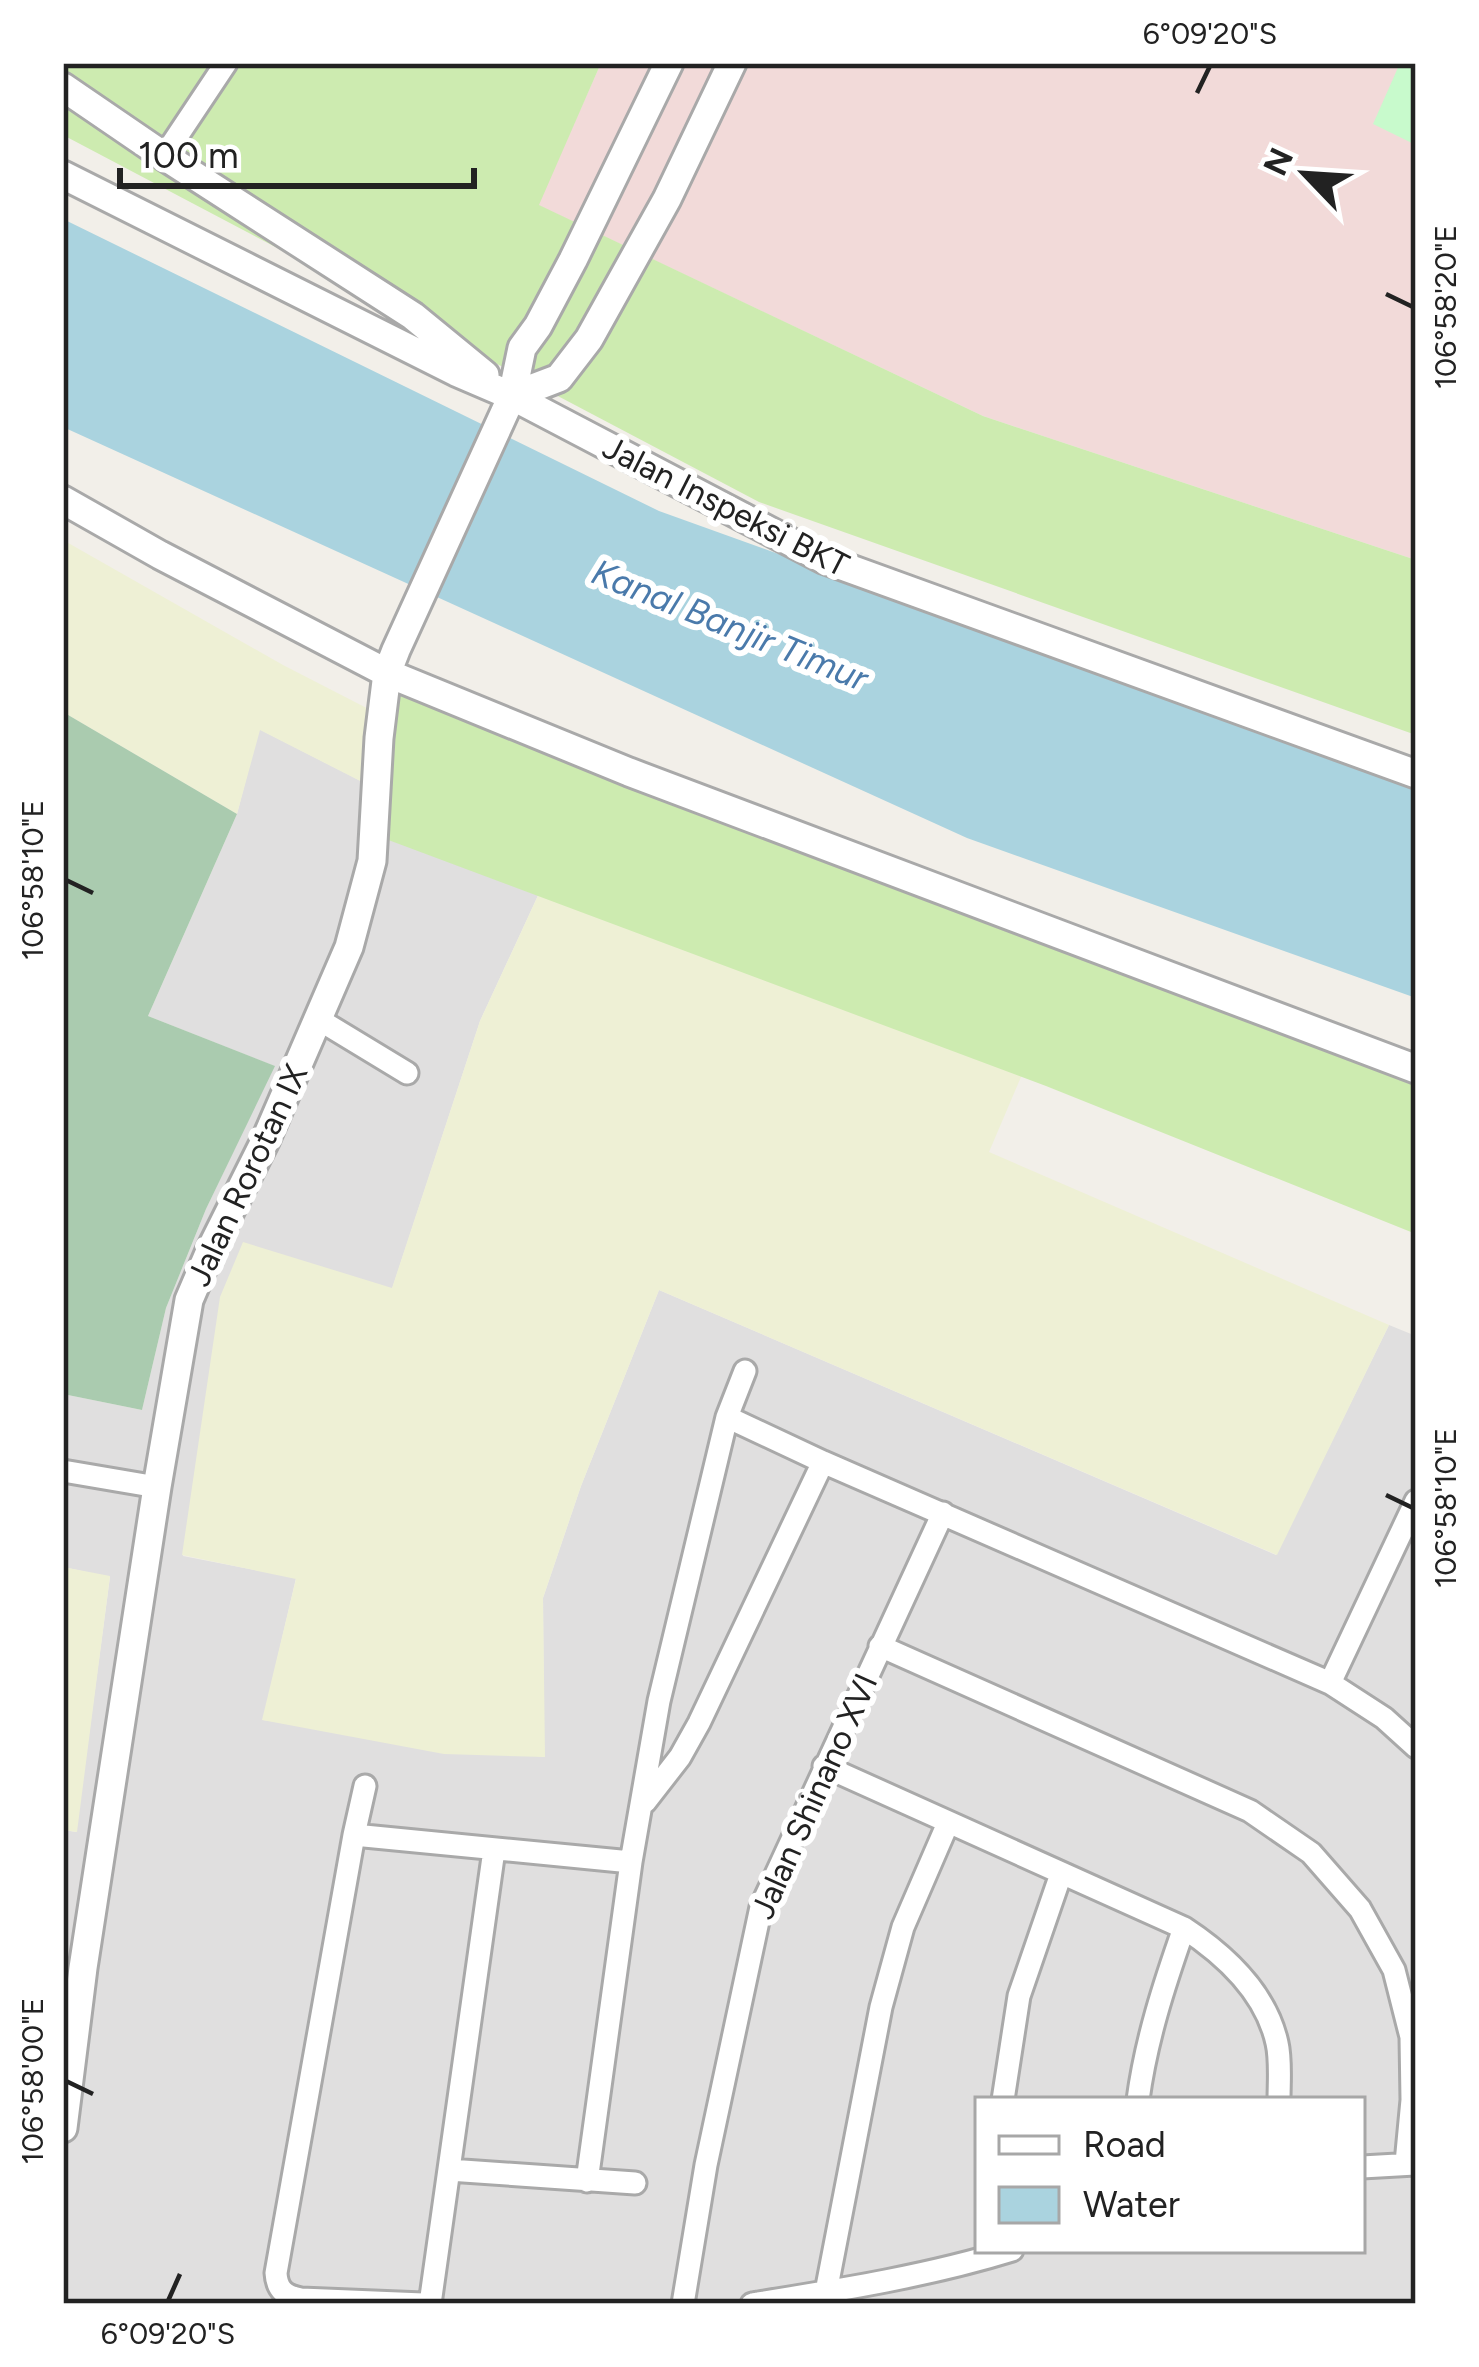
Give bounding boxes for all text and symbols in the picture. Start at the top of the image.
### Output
text: 6°09'20"S [1143,15,1277,52]
scale bar [120,114,474,188]
north arrow [1245,114,1365,234]
text: 100 m [138,134,239,177]
text: N [1255,142,1301,181]
text: 106°58'20"E [1427,225,1464,389]
street label: Jalan Inspeksi BKT [597,427,855,585]
water label: Kanal Banjir Timur [586,550,876,701]
text: 106°58'10"E [14,800,51,960]
street label: Jalan Rorotan IX [179,1058,315,1292]
text: 106°58'10"E [1427,1428,1464,1588]
street label: Jalan Shinano XVI [743,1668,885,1924]
text: 106°58'00"E [14,1997,51,2165]
legend [975,2097,1365,2253]
text: Road [1083,2123,1166,2166]
text: Water [1083,2183,1180,2226]
text: 6°09'20"S [101,2315,235,2352]

